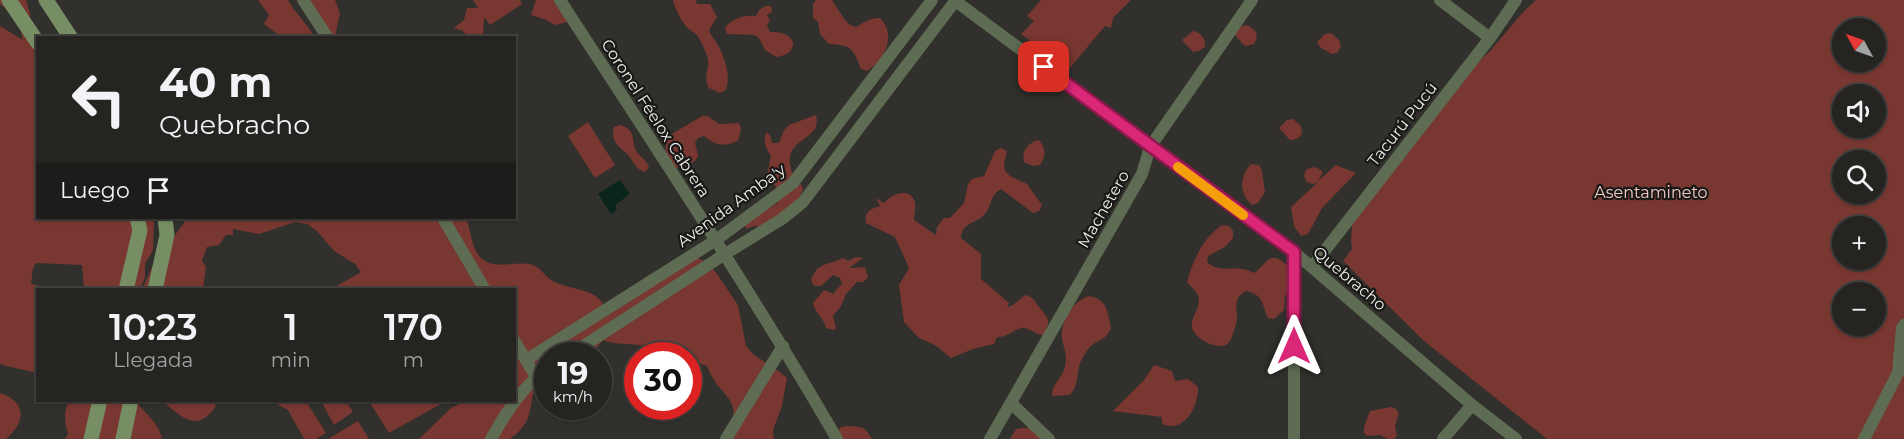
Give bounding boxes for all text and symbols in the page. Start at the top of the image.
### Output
north arrow [1832,18,1886,72]
map controls [1832,18,1886,336]
street label: Coronel Féelox Cabrera [597,36,714,201]
pin [1018,41,1069,92]
icon: arrive [1027,50,1060,83]
text: 40 m [159,56,272,108]
icon: left [60,60,138,138]
street label: Tacurú Pucú [1364,79,1441,170]
button: sound [1832,84,1886,138]
text: Quebracho [159,108,310,141]
button: search [1832,150,1886,204]
street label: Avenida Amba'y [673,160,789,251]
street label: Machetero [1074,167,1133,251]
icon: arrive [142,174,175,207]
text: Luego [60,177,130,204]
park label: Asentamineto [1594,183,1708,202]
button: + [1832,216,1886,270]
street label: Quebracho [1309,242,1390,314]
button: − [1832,282,1886,336]
text: 10:23 [109,305,198,349]
text: 1 [284,305,298,349]
text: 170 [384,305,443,349]
position arrow [1262,314,1326,378]
speed limit sign: 30 [624,342,702,420]
text: Llegada [113,348,193,372]
text: min [271,348,311,372]
text: m [403,348,424,372]
text: 19 [558,355,588,392]
text: km/h [553,387,593,406]

